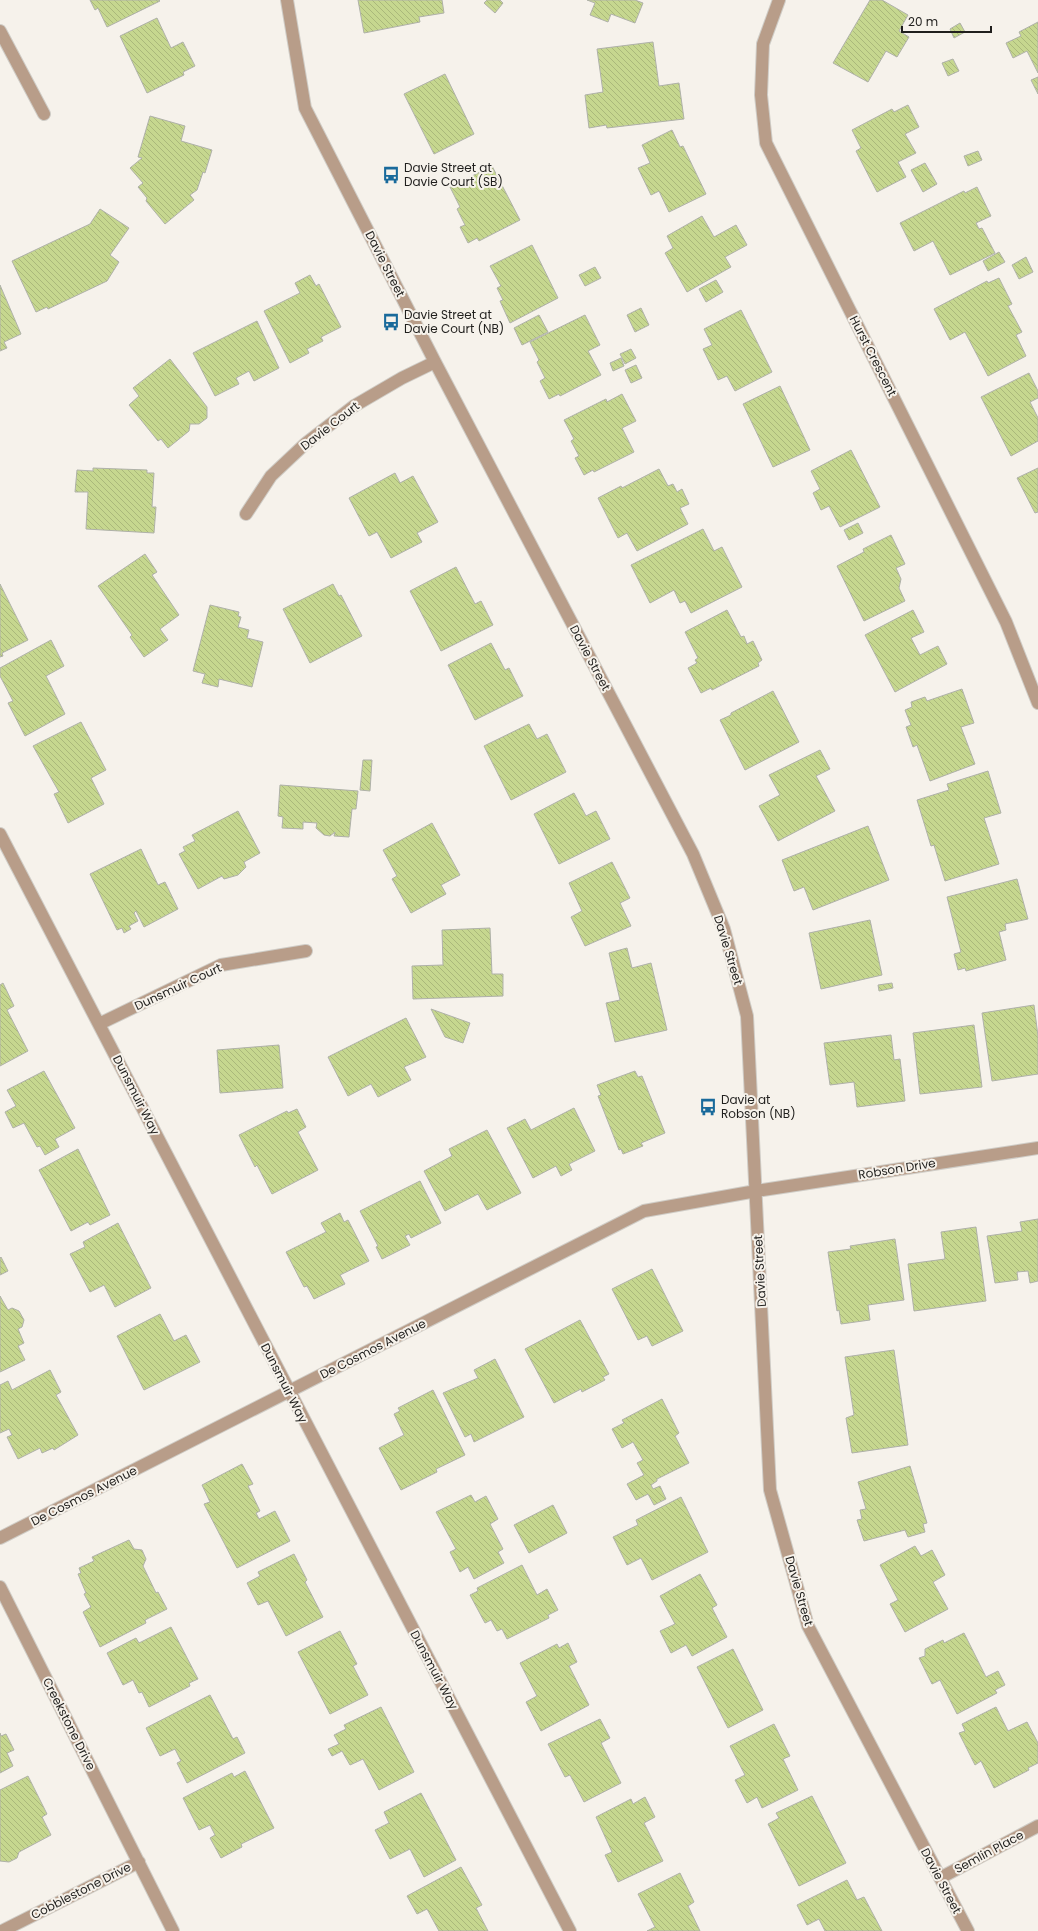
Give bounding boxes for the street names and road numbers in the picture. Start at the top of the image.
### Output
street label: Davie Street [362,228,409,300]
street label: Hurst Crescent [846,312,901,399]
street label: Davie Court [297,397,363,454]
street label: Davie Street [566,622,615,694]
street label: Davie Street [710,913,747,987]
street label: Dunsmuir Court [131,959,224,1014]
street label: Dunsmuir Way [109,1052,164,1138]
street label: Robson Drive [857,1154,937,1183]
street label: Davie Street [749,1235,770,1307]
street label: De Cosmos Avenue [317,1314,429,1383]
street label: Dunsmuir Way [257,1340,312,1426]
street label: De Cosmos Avenue [28,1461,140,1530]
street label: Davie Street [781,1554,818,1628]
street label: Dunsmuir Way [406,1627,463,1713]
street label: Creekstone Drive [39,1675,100,1773]
street label: Semlin Place [951,1826,1026,1877]
street label: Davie Street [917,1845,966,1917]
street label: Cobblestone Drive [28,1858,134,1923]

